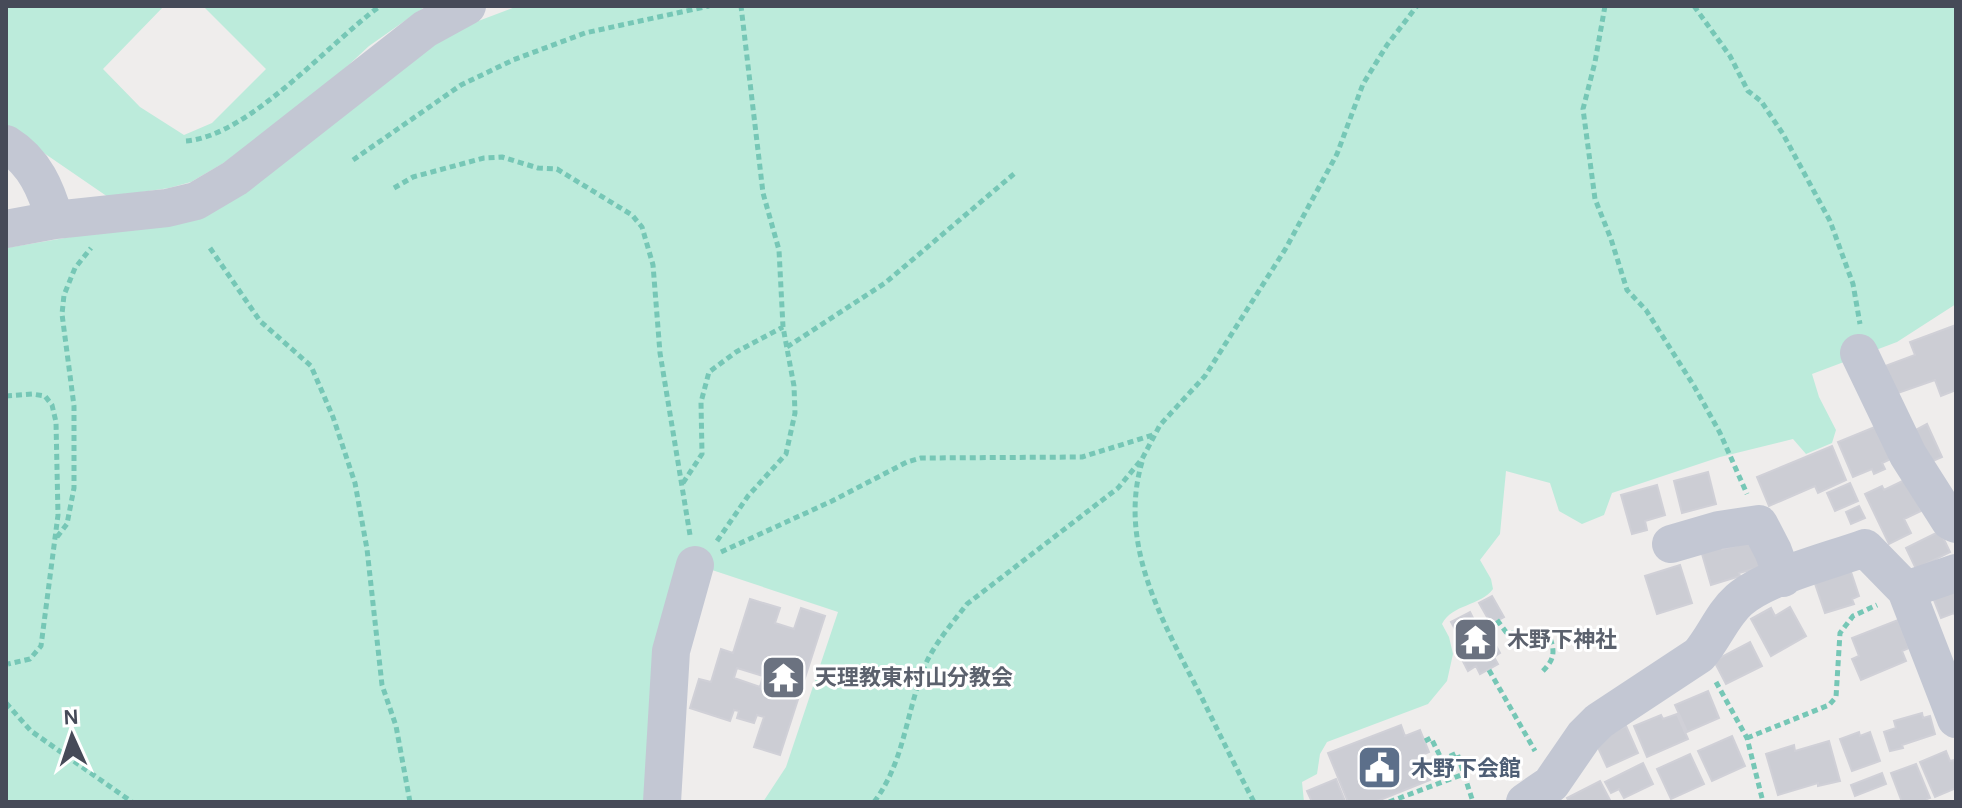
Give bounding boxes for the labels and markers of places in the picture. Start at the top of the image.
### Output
temple icon: 木野下神社 [1452,615,1500,663]
place label: 木野下神社 [1507,627,1617,653]
temple icon: 天理教東村山分教会 [760,653,808,701]
place label: 天理教東村山分教会 [815,665,1013,691]
public building icon: 木野下会館 [1356,744,1404,792]
place label: 木野下会館 [1411,756,1521,782]

